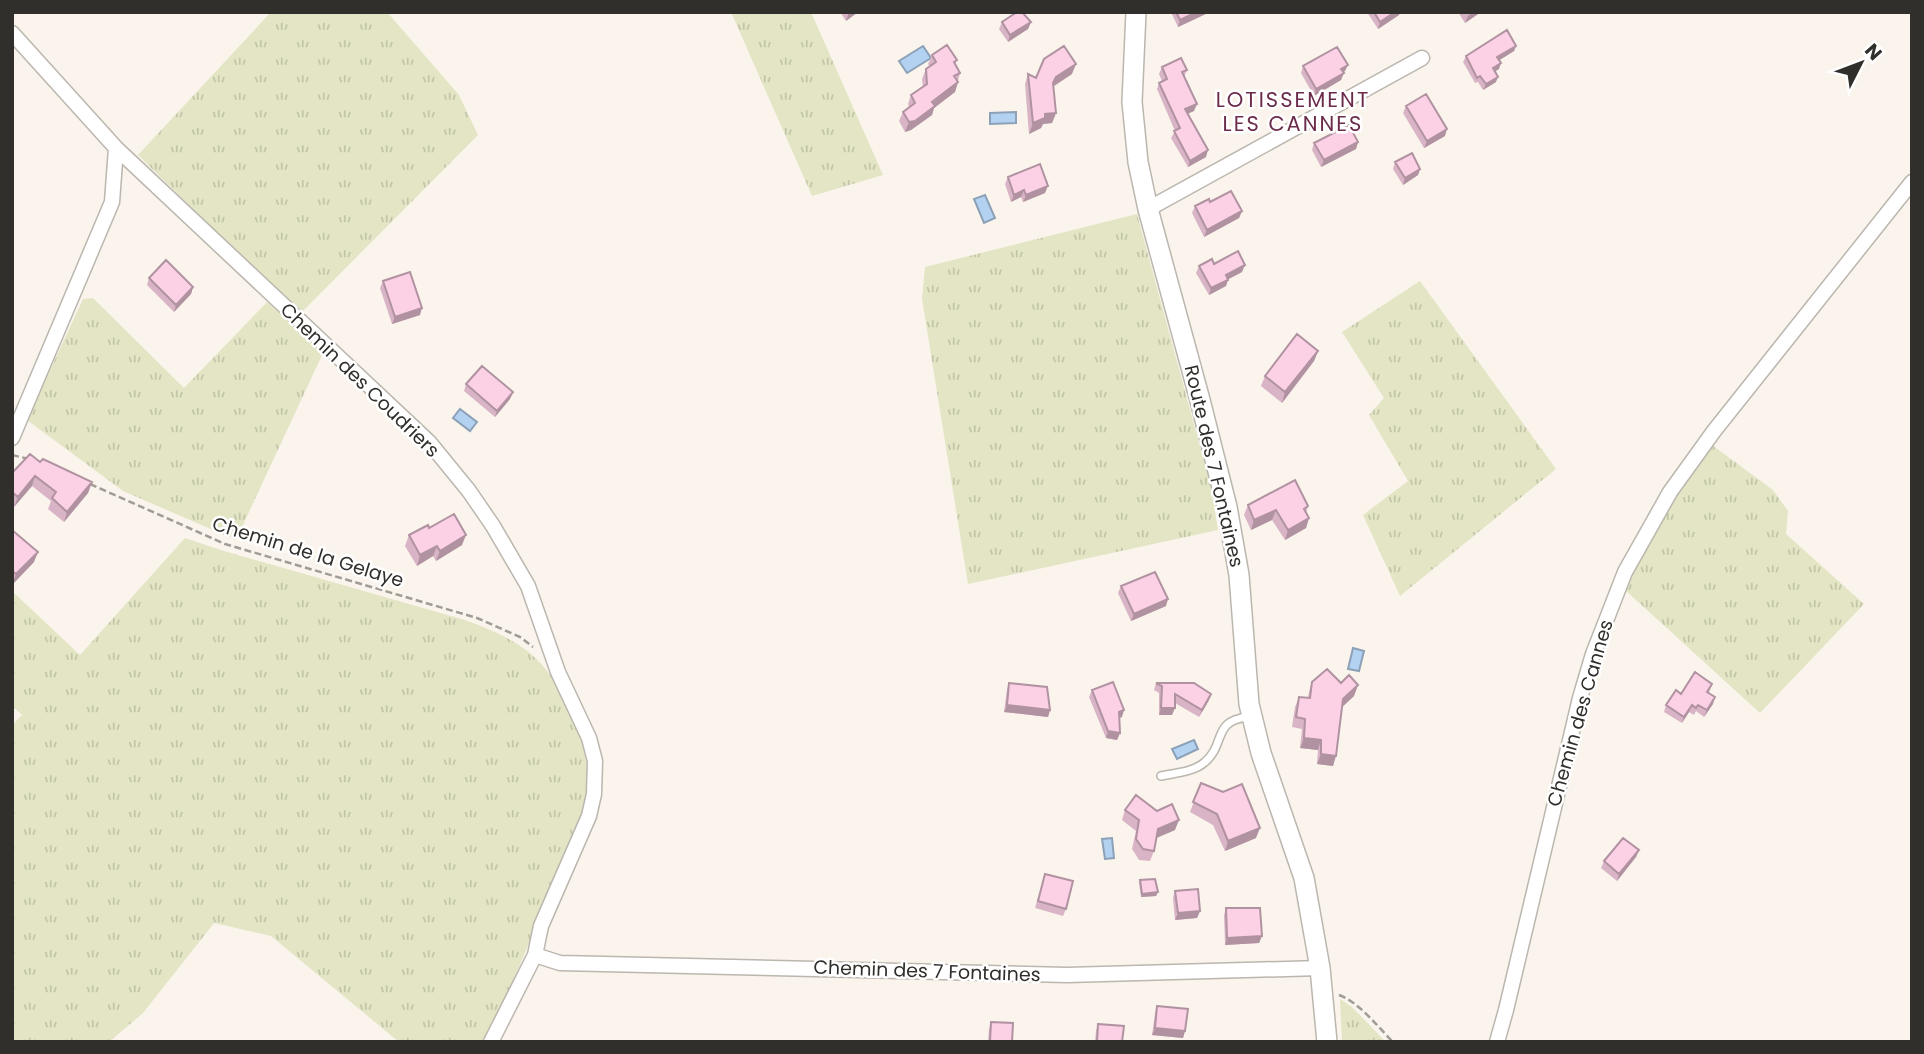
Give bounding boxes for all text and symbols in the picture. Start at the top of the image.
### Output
north arrow [1826,28,1896,98]
text: N [1858,38,1888,66]
district label: LOTISSEMENT LES CANNES [1216,85,1370,138]
street label: Chemin des Coudriers [274,297,446,463]
street label: Route des 7 Fontaines [1178,362,1250,570]
street label: Chemin de la Gelaye [209,510,407,594]
street label: Chemin des Cannes [1540,616,1620,810]
street label: Chemin des 7 Fontaines [813,954,1041,988]

